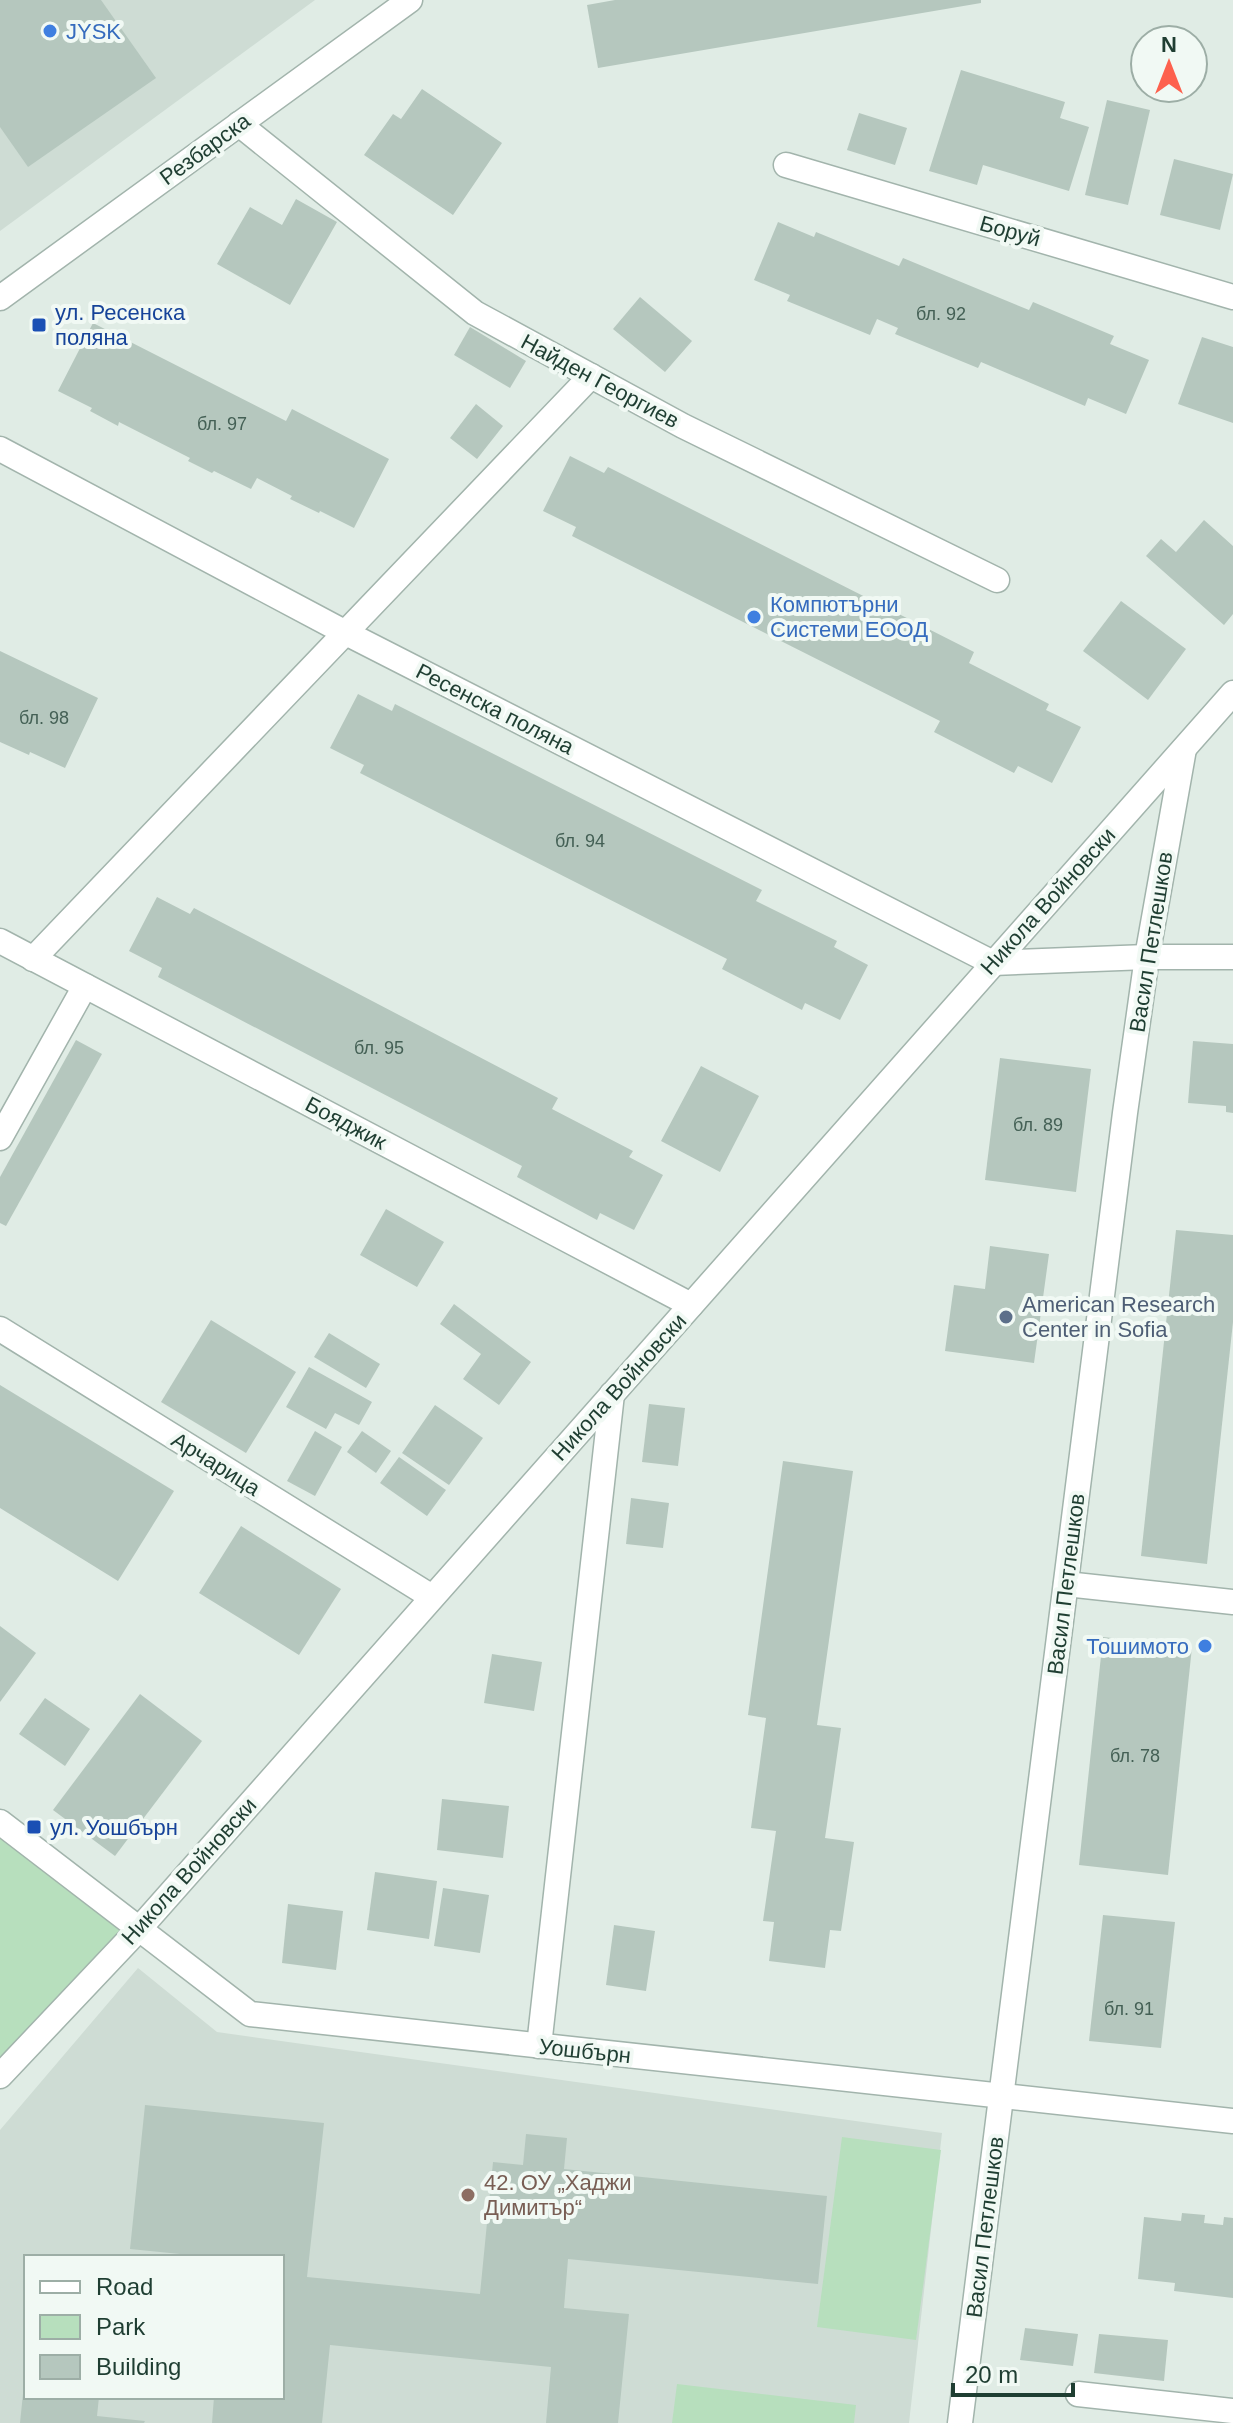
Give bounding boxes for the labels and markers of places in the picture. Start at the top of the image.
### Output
place label: JYSK [66,19,121,44]
marker: JYSK [41,22,59,40]
place label: ул. Ресенска поляна [55,300,186,350]
marker: ул. Ресенска поляна [30,316,48,334]
place label: Компютърни Системи ЕООД [770,592,928,642]
marker: Компютърни Системи ЕООД [745,608,763,626]
place label: American Research Center in Sofia [1022,1292,1215,1342]
marker: American Research Center in Sofia [997,1308,1015,1326]
place label: Тошимото [1086,1634,1189,1659]
marker: Тошимото [1196,1637,1214,1655]
place label: ул. Уошбърн [50,1815,178,1840]
marker: ул. Уошбърн [25,1818,43,1836]
place label: 42. ОУ „Хаджи Димитър“ [484,2170,632,2220]
marker: 42. ОУ „Хаджи Димитър“ [459,2186,477,2204]

